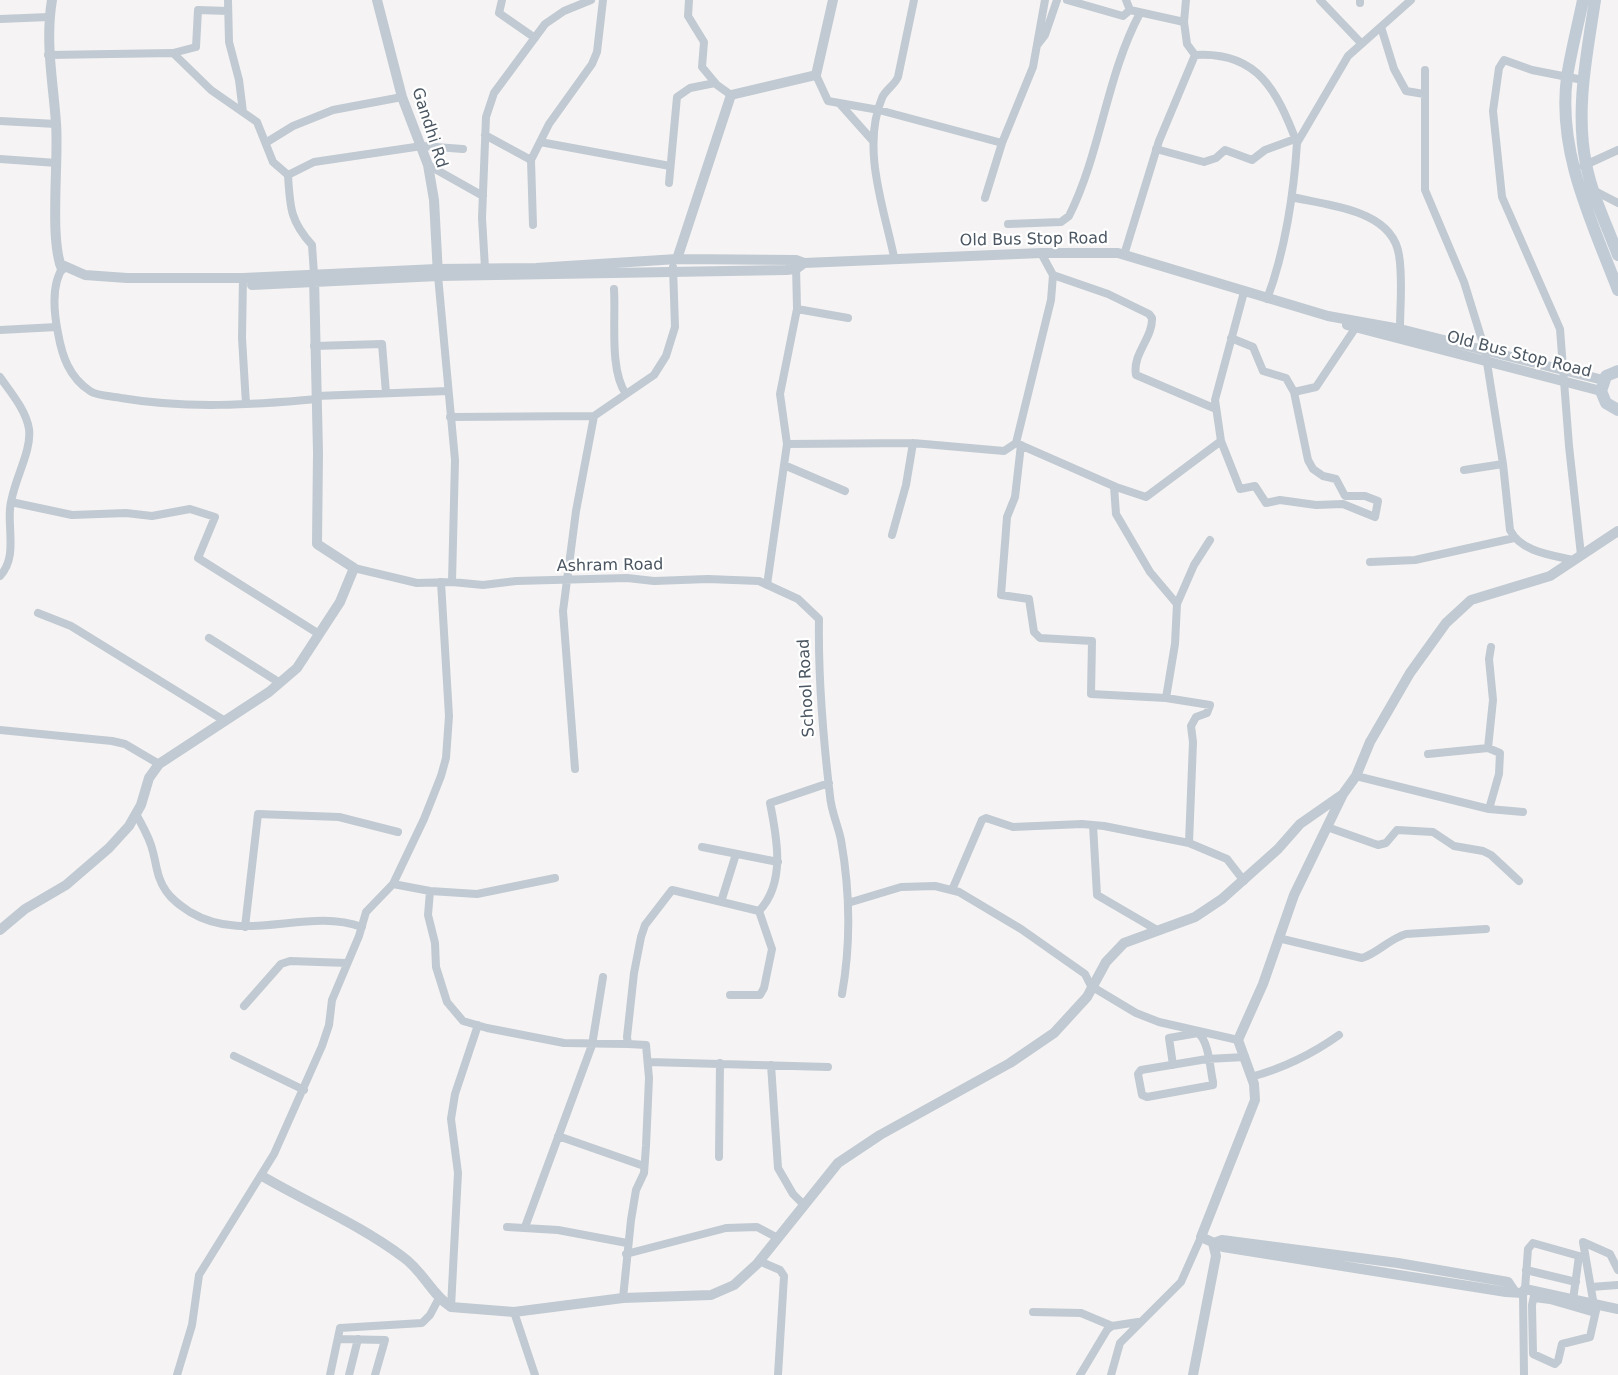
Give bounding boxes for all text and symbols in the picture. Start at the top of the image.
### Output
street label: Gandhi Rd [407,85,451,171]
street label: Old Bus Stop Road [960,229,1108,251]
street label: Old Bus Stop Road [1445,328,1593,382]
street label: Ashram Road [557,555,663,577]
street label: School Road [795,638,819,738]

